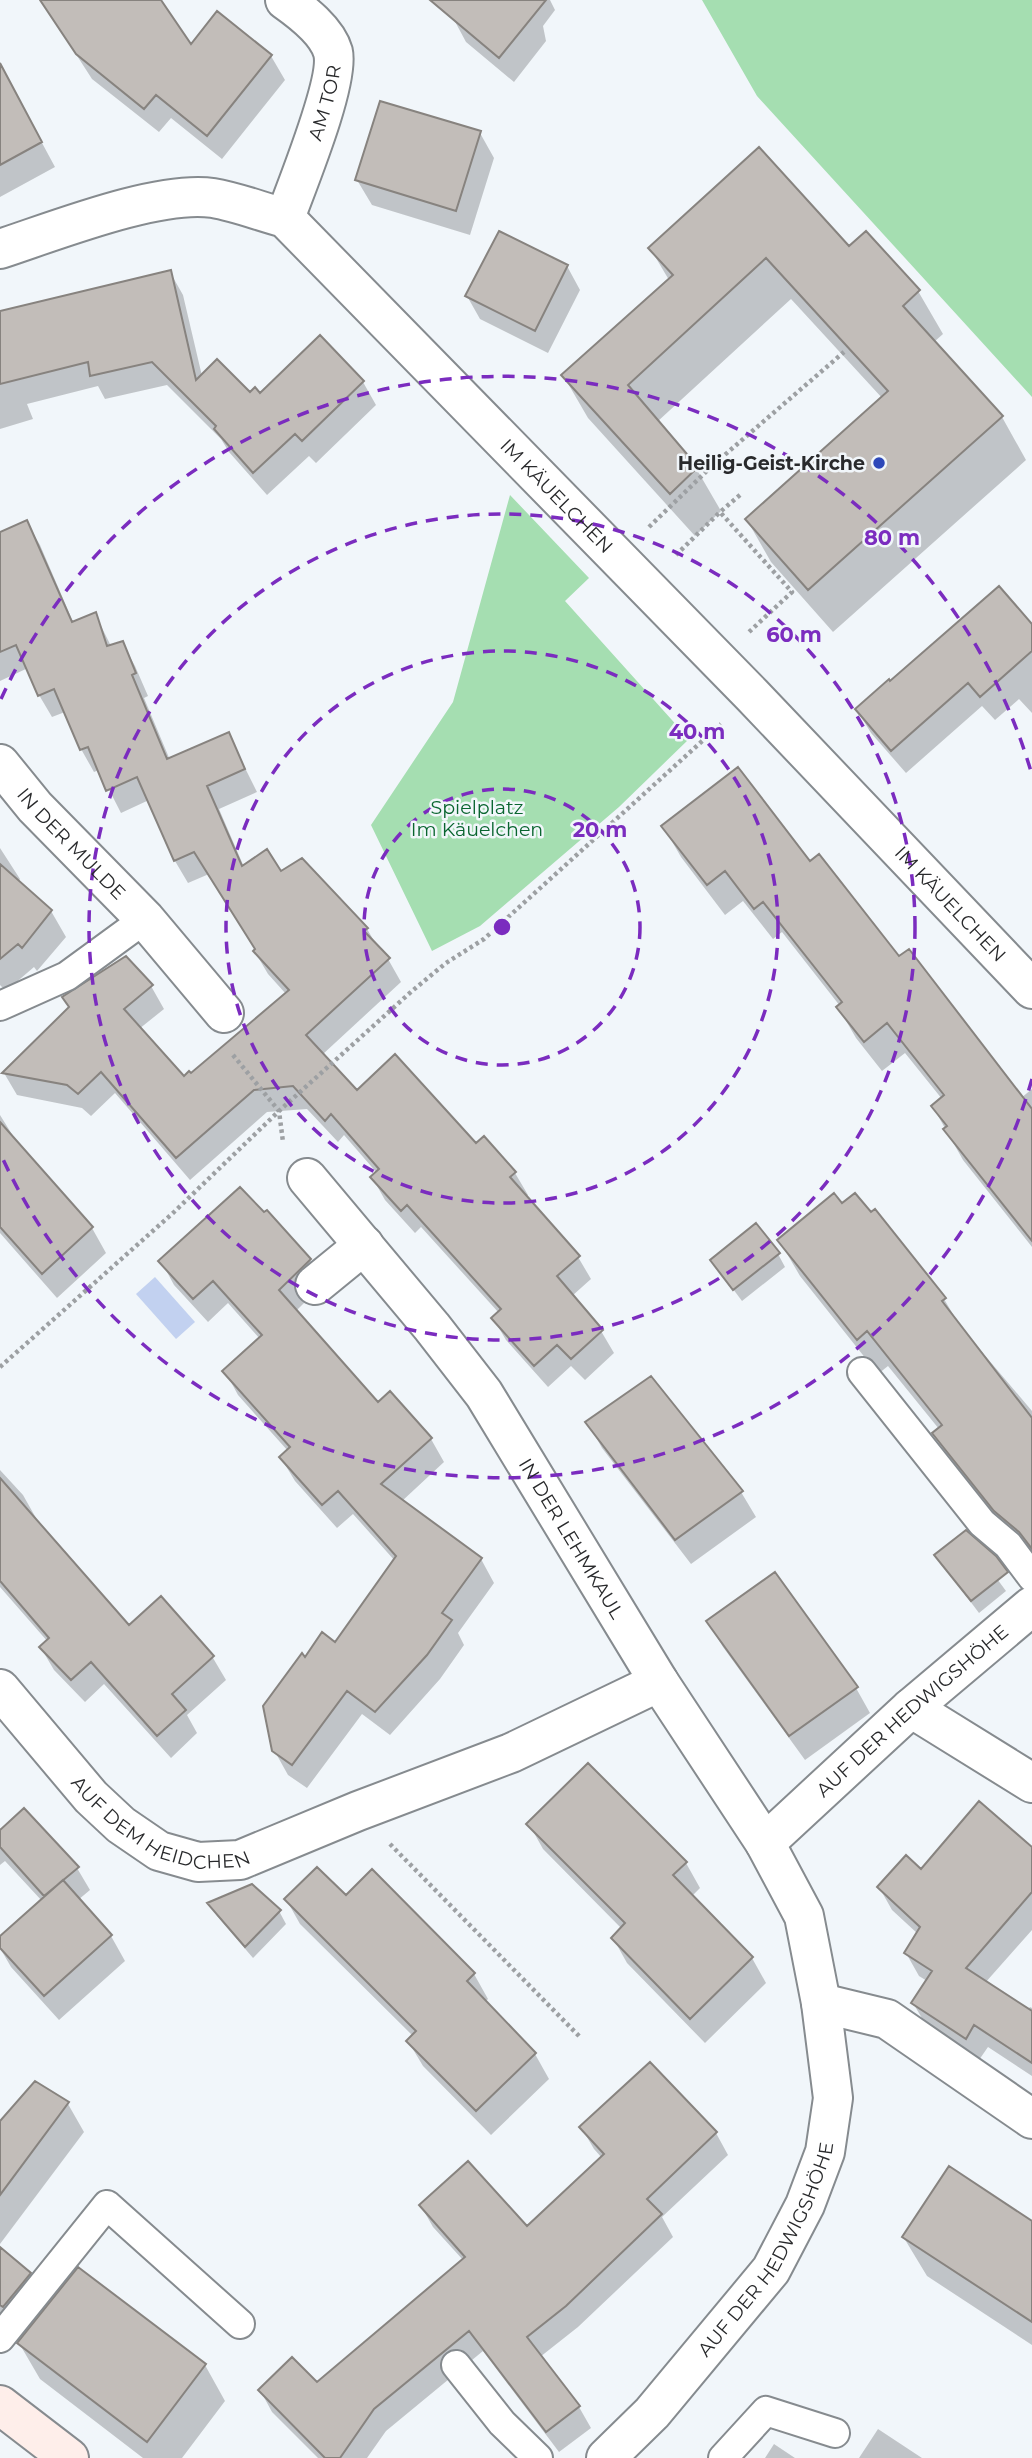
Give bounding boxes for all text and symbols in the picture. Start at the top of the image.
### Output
street label: AM TOR [303,63,345,143]
street label: IM KÄUELCHEN [496,434,618,558]
place label: Heilig-Geist-Kirche [678,452,865,475]
marker: Heilig-Geist-Kirche [871,455,887,471]
text: 80 m [864,525,920,550]
text: 60 m [766,622,822,647]
text: 40 m [669,719,725,744]
street label: IN DER MULDE [12,783,131,904]
park label: Spielplatz Im Käuelchen [411,796,543,841]
text: 20 m [573,817,627,842]
street label: IM KÄUELCHEN [890,841,1011,966]
centre of rings [490,915,514,939]
street label: IN DER LEHMKAUL [514,1454,629,1623]
street label: AUF DER HEDWIGSHÖHE [811,1620,1013,1801]
street label: AUF DEM HEIDCHEN [67,1771,254,1874]
street label: AUF DER HEDWIGSHÖHE [693,2141,838,2361]

